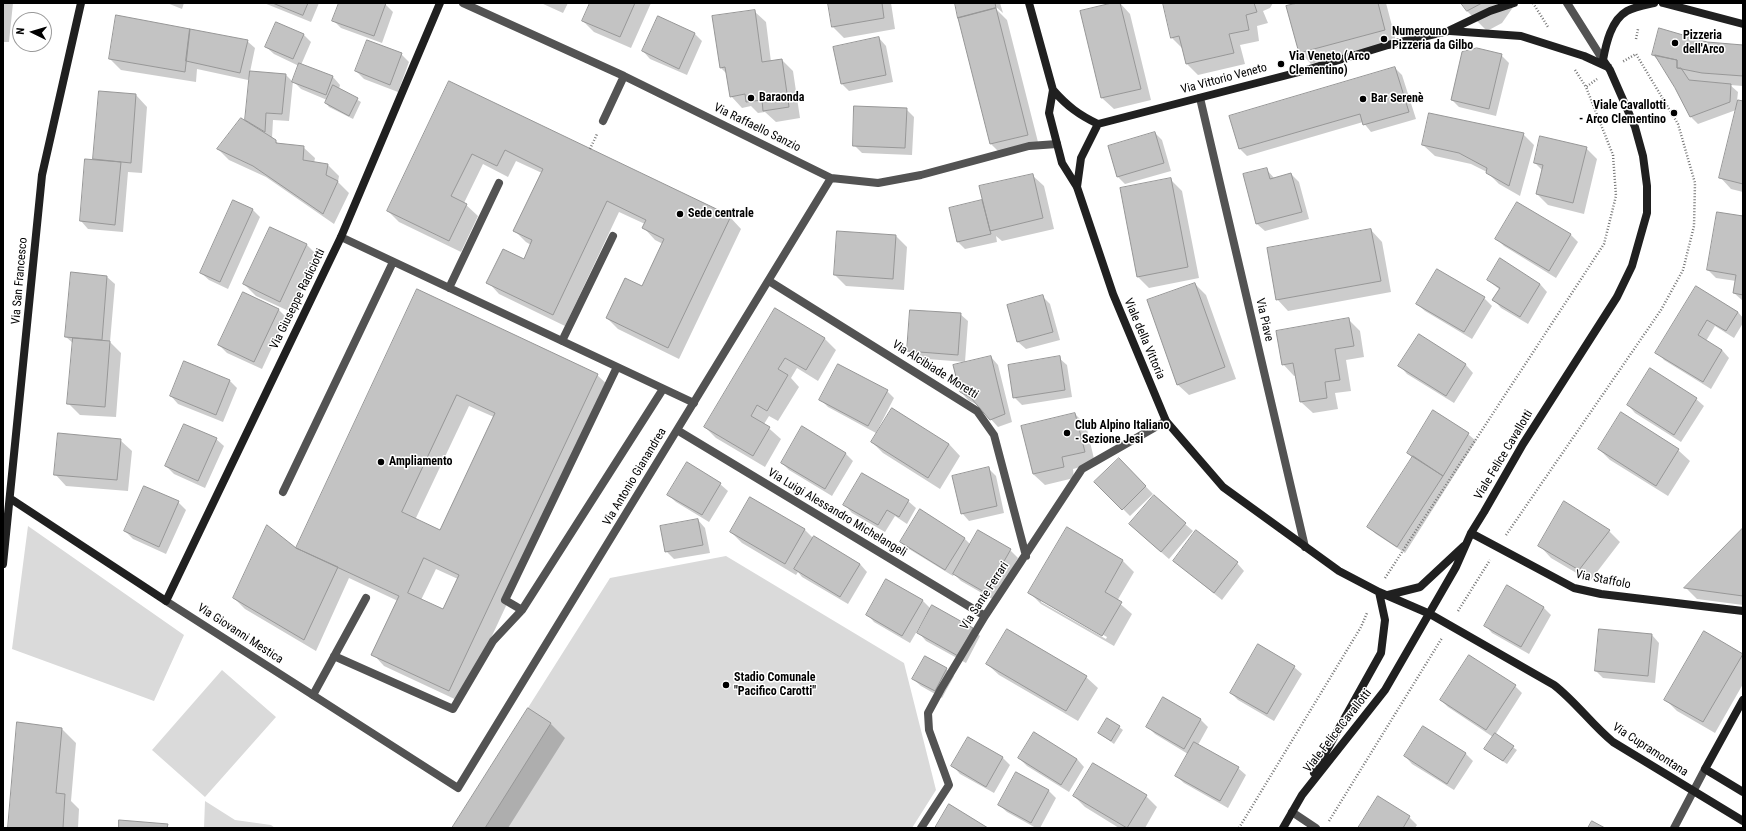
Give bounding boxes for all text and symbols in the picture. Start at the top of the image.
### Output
north arrow [12,12,52,52]
place label: Numerouno Pizzeria da Gilbo [1392,25,1473,53]
text: N [14,27,27,35]
place label: Pizzeria dell'Arco [1683,29,1724,57]
marker: Numerouno Pizzeria da Gilbo [1379,34,1389,44]
marker: Pizzeria dell'Arco [1670,38,1680,48]
place label: Via Veneto (Arco Clementino) [1289,50,1370,78]
marker: Via Veneto (Arco Clementino) [1276,59,1286,69]
street label: Via Vittorio Veneto [1179,61,1269,97]
place label: Baraonda [759,91,804,105]
place label: Bar Serenè [1371,92,1424,106]
marker: Baraonda [746,93,756,103]
marker: Bar Serenè [1358,94,1368,104]
place label: Viale Cavallotti - Arco Clementino [1579,99,1666,127]
street label: Via Raffaello Sanzio [711,101,803,155]
marker: Viale Cavallotti - Arco Clementino [1669,108,1679,118]
place label: Sede centrale [688,207,754,221]
marker: Sede centrale [675,209,685,219]
street label: Via San Francesco [9,237,31,325]
street label: Via Giuseppe Radiciotti [267,246,329,352]
street label: Viale della Vittoria [1120,296,1168,382]
street label: Via Piave [1252,297,1276,343]
street label: Via Alcibiade Moretti [889,338,981,402]
street label: Viale Felice Cavallotti [1472,408,1536,502]
place label: Club Alpino Italiano - Sezione Jesi [1075,419,1169,447]
street label: Via Antonio Gianandrea [600,426,670,528]
marker: Club Alpino Italiano - Sezione Jesi [1062,428,1072,438]
place label: Ampliamento [389,455,452,469]
marker: Ampliamento [376,457,386,467]
street label: Via Luigi Alessandro Michelangeli [765,466,909,560]
street label: Via Sante Ferrari [958,559,1012,633]
street label: Via Staffolo [1574,568,1632,592]
street label: Via Giovanni Mestica [194,601,286,667]
place label: Stadio Comunale "Pacifico Carotti" [734,671,816,699]
marker: Stadio Comunale "Pacifico Carotti" [721,680,731,690]
street label: Viale Felice Cavallotti [1301,686,1375,776]
street label: Via Cupramontana [1609,720,1691,780]

